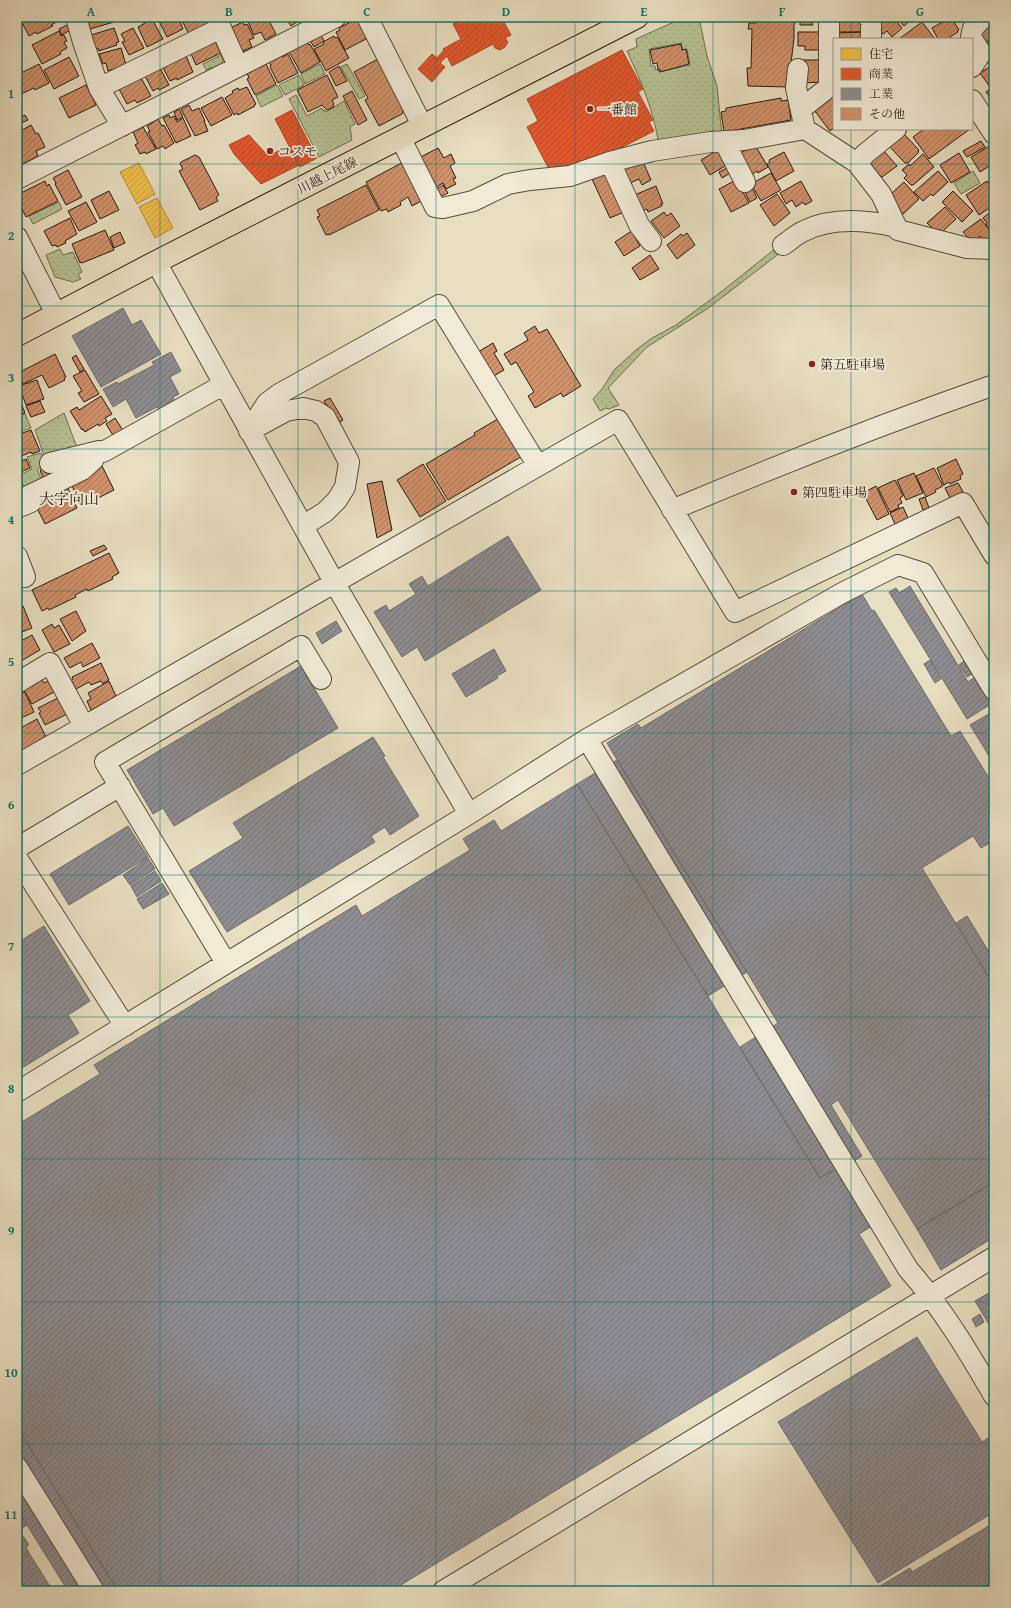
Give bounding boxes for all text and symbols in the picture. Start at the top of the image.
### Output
text: A [87,2,96,21]
text: B [225,2,233,21]
text: C [363,2,371,21]
text: D [502,2,510,21]
text: E [641,2,648,21]
text: F [779,2,786,21]
text: G [916,2,924,21]
legend [833,38,973,130]
text: 住宅 [869,45,893,62]
text: 商業 [869,65,893,82]
text: 1 [8,84,14,103]
text: 工業 [869,85,893,102]
place label: 一番館 [598,100,637,119]
marker: 一番館 [585,104,595,114]
text: その他 [869,105,905,122]
place label: コスモ [278,142,317,161]
marker: コスモ [265,146,275,156]
street label: 川越上尾線 [294,152,361,199]
text: 2 [8,226,15,245]
place label: 第五駐車場 [820,355,885,374]
marker: 第五駐車場 [807,359,817,369]
text: 3 [8,368,14,387]
place label: 第四駐車場 [802,483,867,502]
marker: 第四駐車場 [789,487,799,497]
district label: 大字向山 [39,488,99,509]
text: 4 [8,510,15,529]
text: 5 [8,652,15,671]
text: 6 [8,795,15,814]
text: 7 [8,937,15,956]
text: 8 [8,1079,15,1098]
text: 9 [8,1221,15,1240]
text: 10 [4,1363,18,1382]
text: 11 [4,1505,18,1524]

